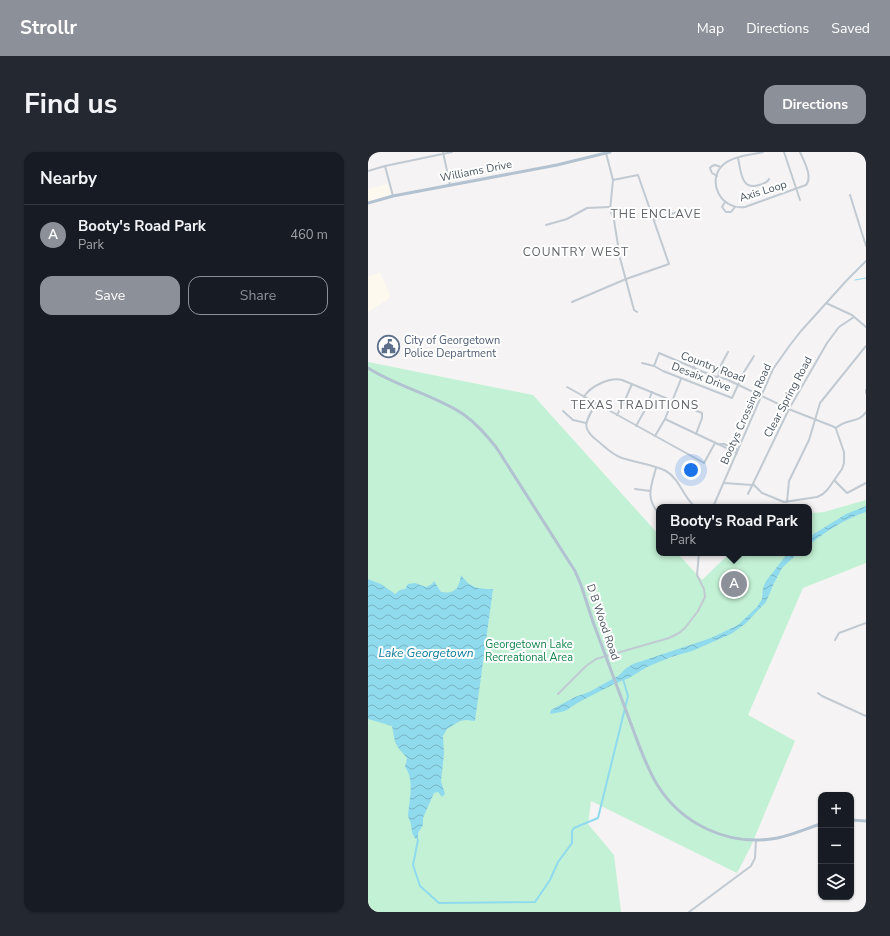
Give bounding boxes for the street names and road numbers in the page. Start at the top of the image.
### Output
street label: Williams Drive [439,157,513,185]
street label: Axis Loop [737,177,789,205]
street label: Country Road [679,348,747,386]
street label: Clear Spring Road [760,354,816,440]
street label: Desaix Drive [669,359,733,395]
street label: Bootys Crossing Road [717,361,775,467]
street label: D B Wood Road [583,582,623,662]

